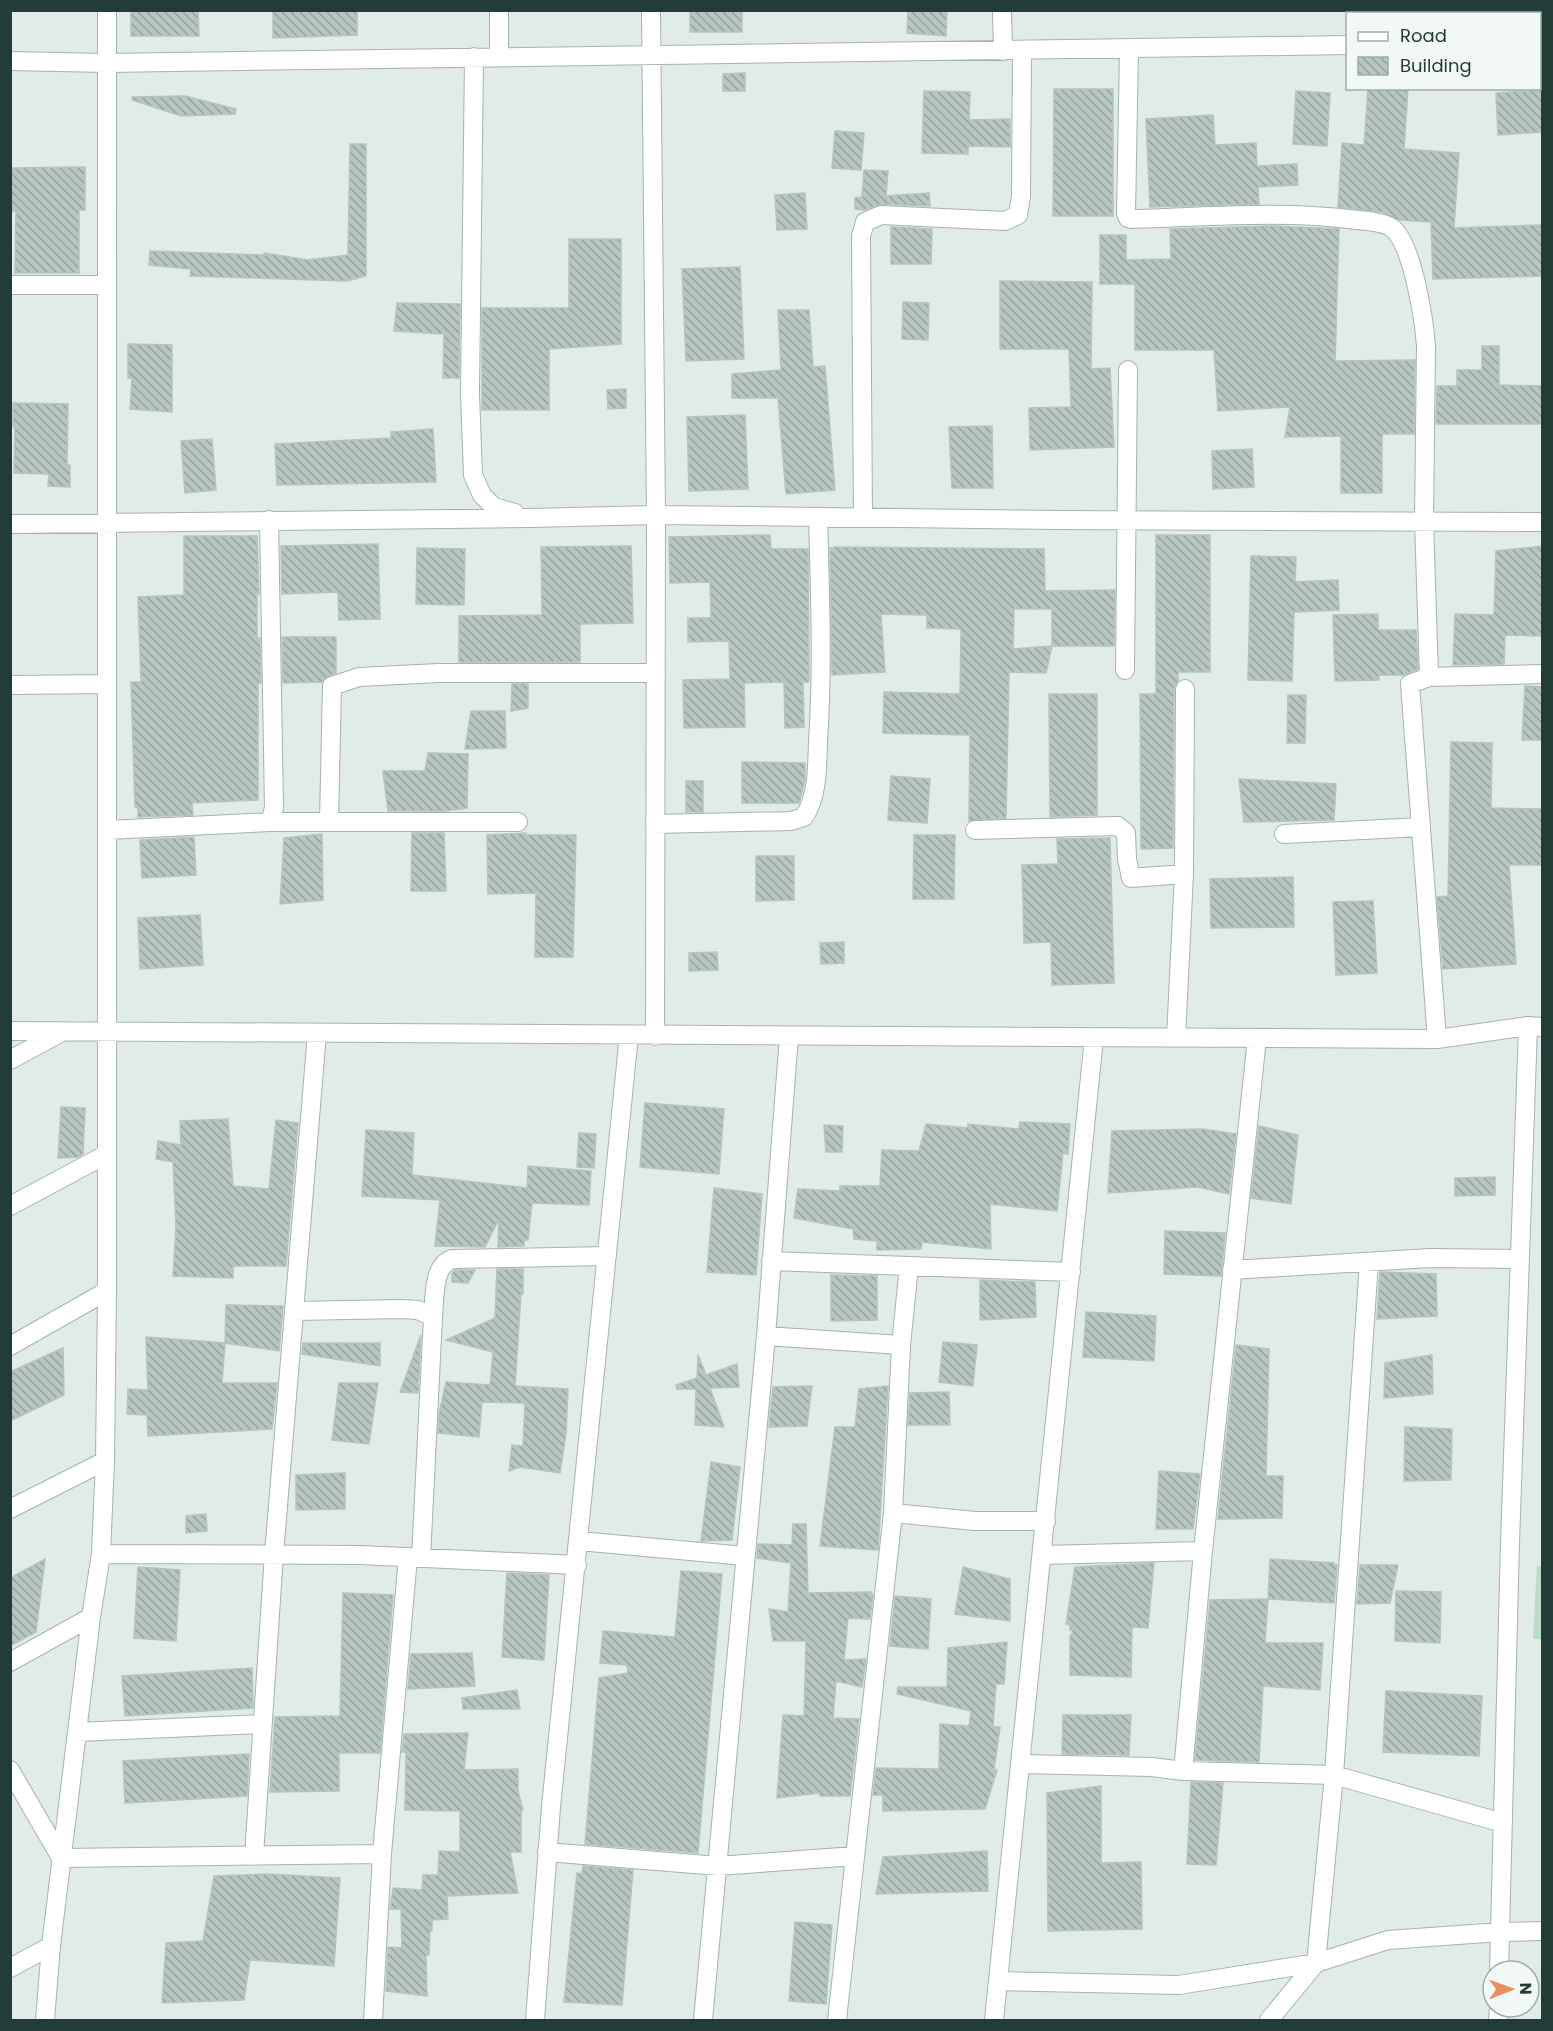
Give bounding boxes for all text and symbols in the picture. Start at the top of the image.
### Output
legend [1346,12,1541,90]
text: Road [1400,23,1447,48]
text: Building [1400,53,1472,78]
north arrow [1481,1959,1541,2019]
text: N [1514,1983,1537,1995]

